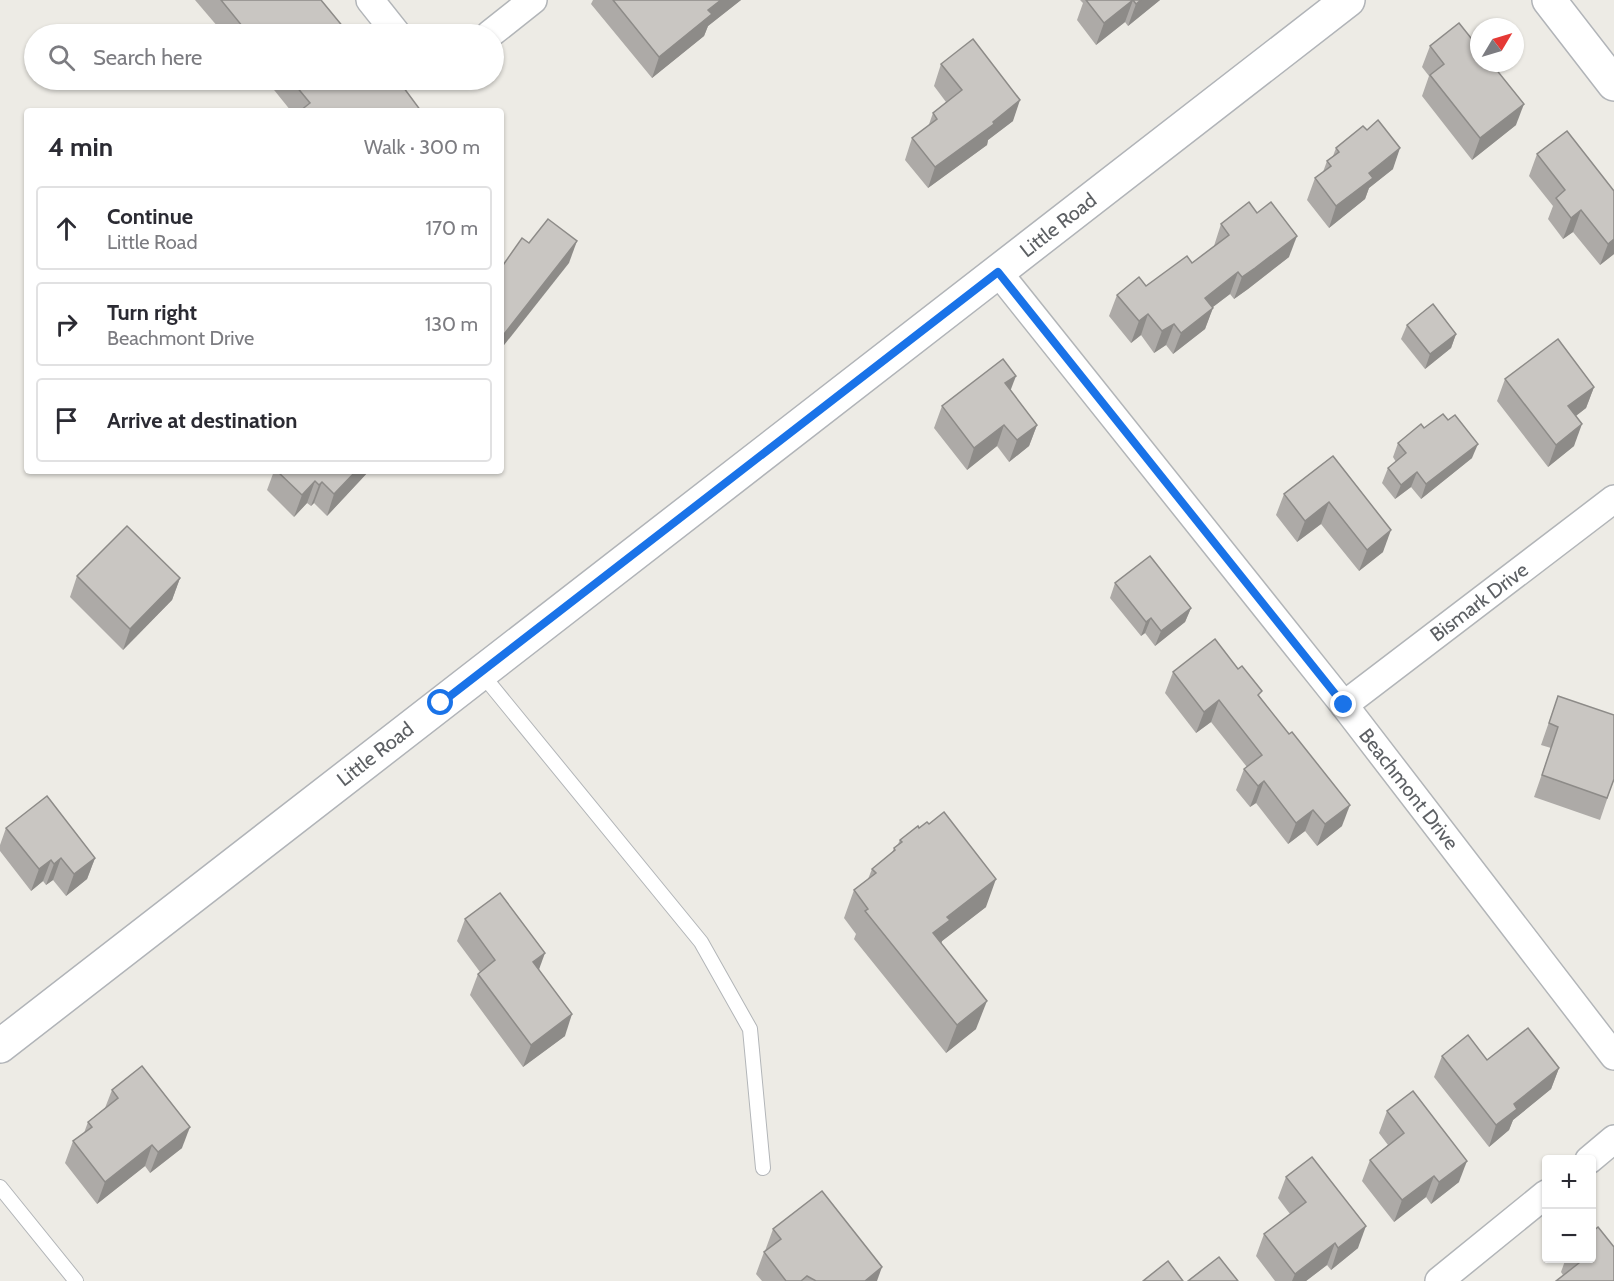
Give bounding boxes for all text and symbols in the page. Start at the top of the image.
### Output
north arrow [1470,18,1524,72]
search box [24,24,504,90]
icon: search [45,41,78,74]
text: Search here [93,44,202,71]
text: 4 min [48,131,113,163]
text: Walk · 300 m [364,135,480,159]
street label: Little Road [1015,188,1101,262]
text: Continue [107,203,193,230]
icon: ahead [50,212,83,245]
text: 170 m [426,216,478,240]
text: Little Road [107,230,197,254]
text: Turn right [107,299,197,326]
icon: right [50,308,83,341]
text: 130 m [425,312,478,336]
text: Beachmont Drive [107,326,254,350]
icon: arrive [50,404,83,437]
text: Arrive at destination [107,407,297,434]
street label: Bismark Drive [1425,557,1533,647]
route start [427,689,453,715]
route end [1330,691,1356,717]
street label: Little Road [332,717,418,791]
street label: Beachmont Drive [1354,724,1464,854]
map controls [1542,1155,1596,1263]
button: + [1542,1155,1596,1209]
button: − [1542,1209,1596,1263]

